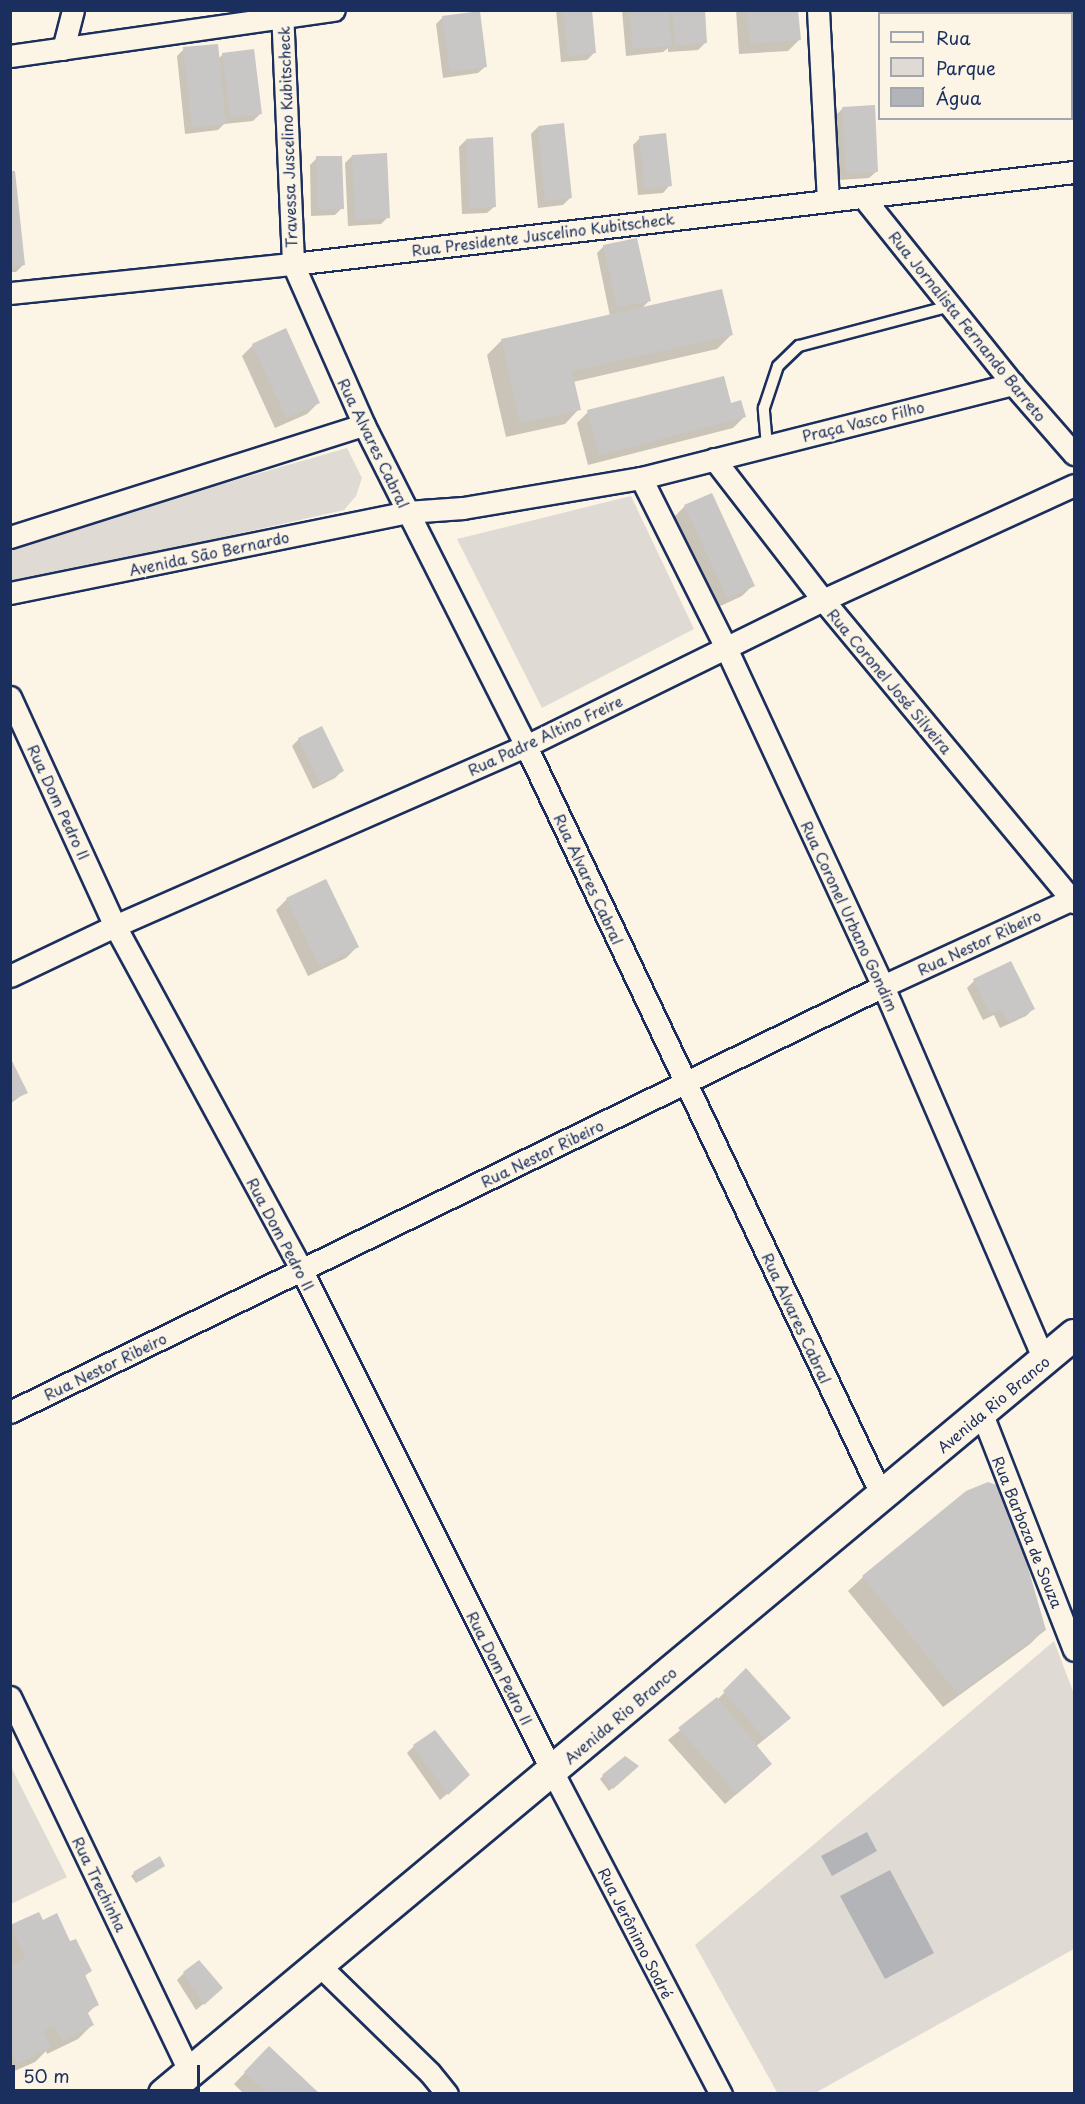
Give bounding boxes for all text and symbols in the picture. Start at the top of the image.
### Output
legend [878,12,1073,120]
text: Rua [936,24,971,51]
street label: Travessa Juscelino Kubitscheck [274,26,300,248]
text: Parque [936,54,996,81]
text: Água [936,84,981,111]
street label: Rua Presidente Juscelino Kubitscheck [410,209,676,259]
street label: Rua Jornalista Fernando Barreto [886,227,1050,425]
street label: Rua Alvares Cabral [335,375,413,511]
street label: Praça Vasco Filho [799,397,927,445]
street label: Avenida São Bernardo [128,527,290,579]
street label: Rua Coronel José Silveira [824,605,956,757]
street label: Rua Padre Altino Freire [465,691,625,779]
street label: Rua Dom Pedro II [24,741,94,863]
street label: Rua Alvares Cabral [551,811,627,947]
street label: Rua Coronel Urbano Gondim [798,818,902,1014]
street label: Rua Nestor Ribeiro [914,905,1044,979]
street label: Rua Nestor Ribeiro [477,1115,607,1191]
street label: Rua Dom Pedro II [243,1174,319,1294]
street label: Rua Alvares Cabral [759,1250,835,1386]
street label: Rua Nestor Ribeiro [40,1328,170,1404]
street label: Avenida Rio Branco [933,1352,1053,1456]
street label: Rua Barboza de Souza [989,1453,1067,1611]
street label: Rua Dom Pedro II [463,1608,537,1728]
street label: Avenida Rio Branco [560,1663,680,1767]
street label: Rua Trechinha [69,1833,131,1935]
street label: Rua Jerônimo Sodré [595,1864,677,2002]
scale bar [15,2053,202,2091]
text: 50 m [23,2062,70,2089]

